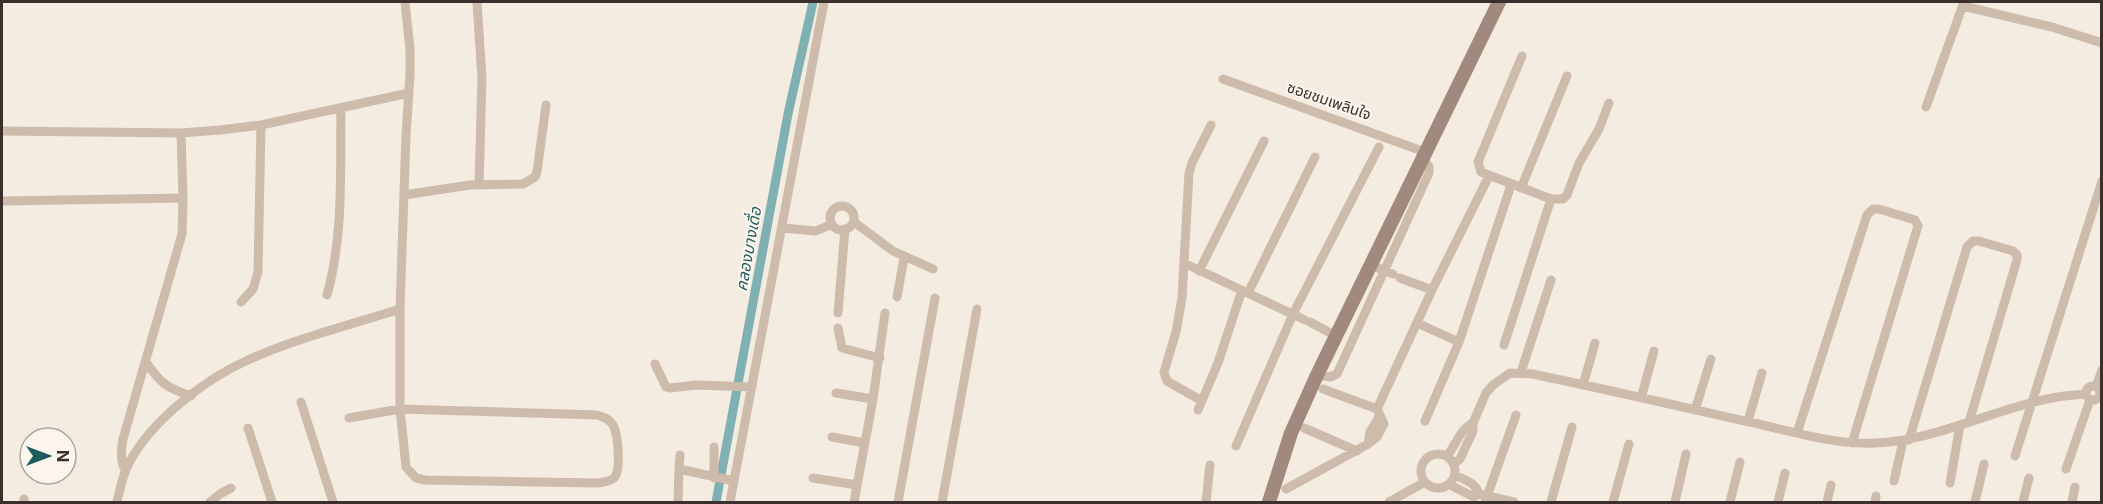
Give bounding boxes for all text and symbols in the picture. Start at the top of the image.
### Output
street label: ซอยชมเพลินใจ [1285,77,1374,124]
water label: คลองบางเดื่อ [730,204,765,293]
north arrow [18,426,78,486]
text: N [53,450,73,462]

